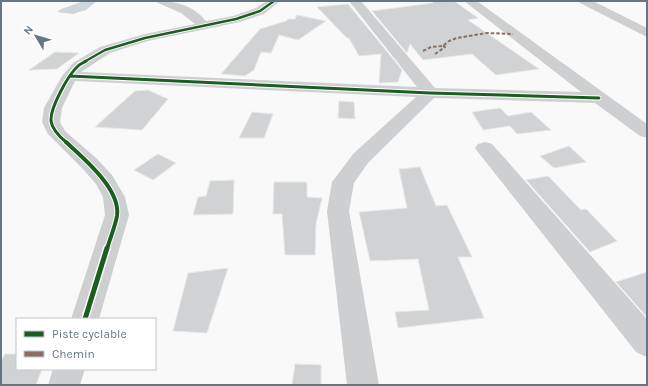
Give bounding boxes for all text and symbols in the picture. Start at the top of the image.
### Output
north arrow [16,16,56,56]
text: N [21,23,36,37]
legend [16,318,156,370]
text: Piste cyclable [52,327,127,341]
text: Chemin [52,347,95,361]

